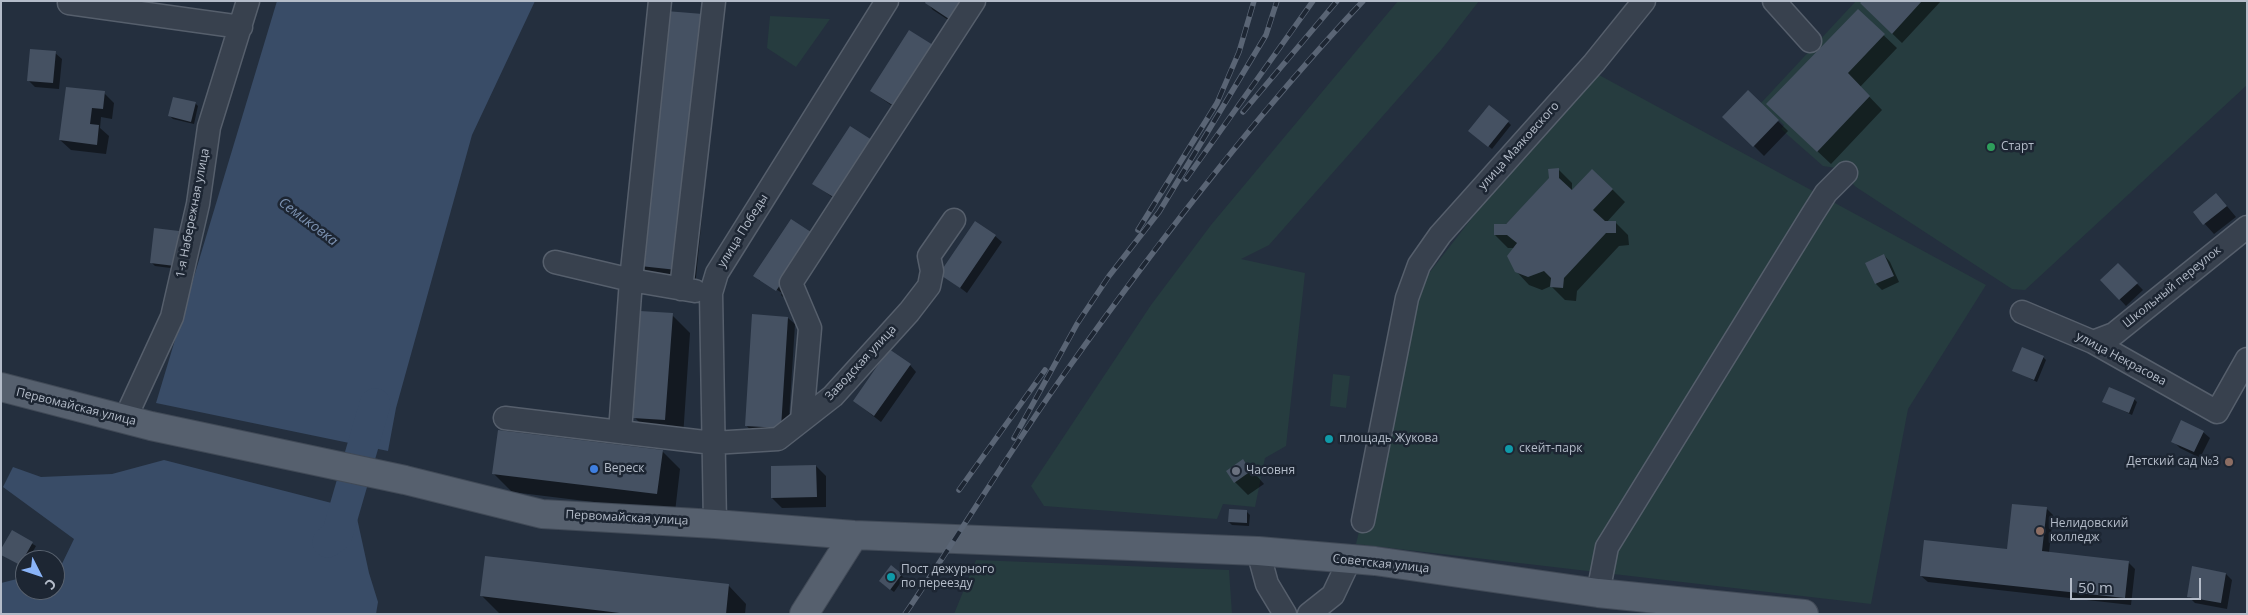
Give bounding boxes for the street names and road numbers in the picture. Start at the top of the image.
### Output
street label: улица Маяковского [1476,99,1562,193]
street label: 1-я Набережная улица [173,147,213,279]
street label: улица Победы [715,192,771,270]
street label: Школьный переулок [2120,243,2224,331]
street label: Заводская улица [822,322,900,404]
street label: улица Некрасова [2073,329,2169,389]
street label: Первомайская улица [15,385,137,429]
street label: Первомайская улица [565,508,689,528]
street label: Советская улица [1332,552,1430,576]

